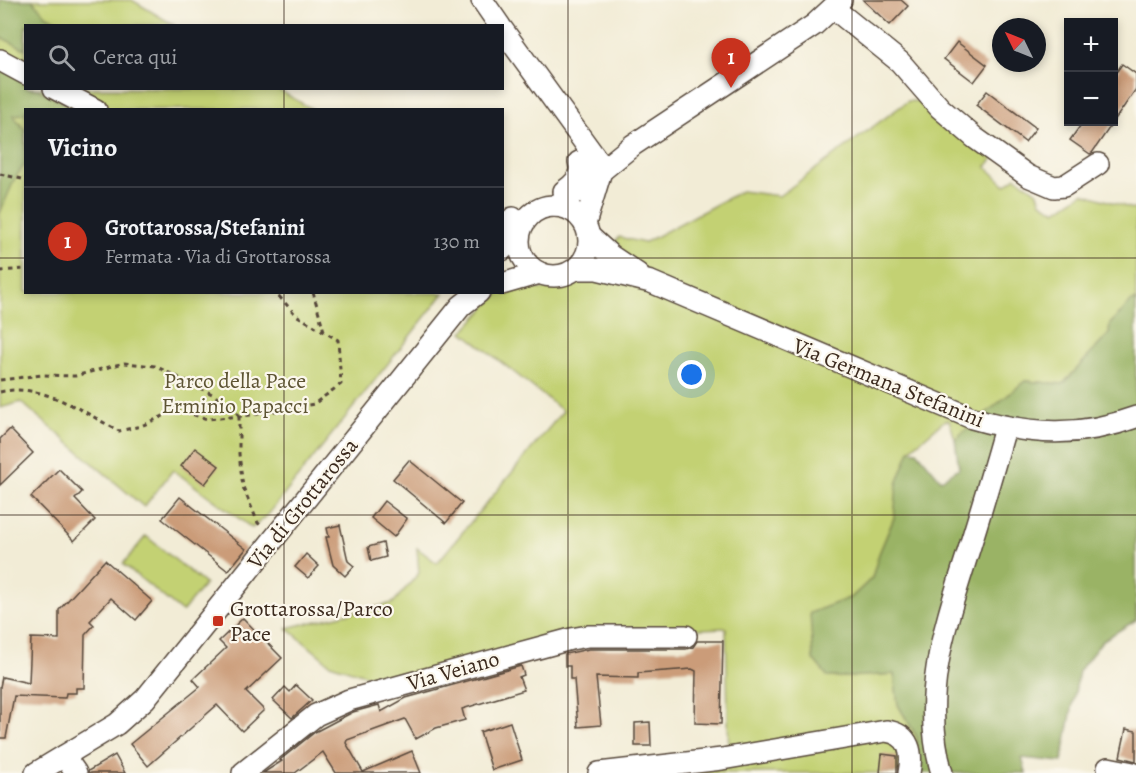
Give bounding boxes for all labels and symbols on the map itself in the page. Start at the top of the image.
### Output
north arrow [992,18,1046,72]
pin: 1 [712,38,750,88]
street label: Via Germana Stefanini [788,330,989,435]
your location [677,360,706,389]
park label: Parco della Pace Erminio Papacci [161,366,309,421]
street label: Via di Grottarossa [240,431,366,576]
place label: Grottarossa/Parco Pace [230,594,393,649]
marker: Grottarossa/Parco Pace [211,614,225,628]
street label: Via Veiano [403,644,503,699]

